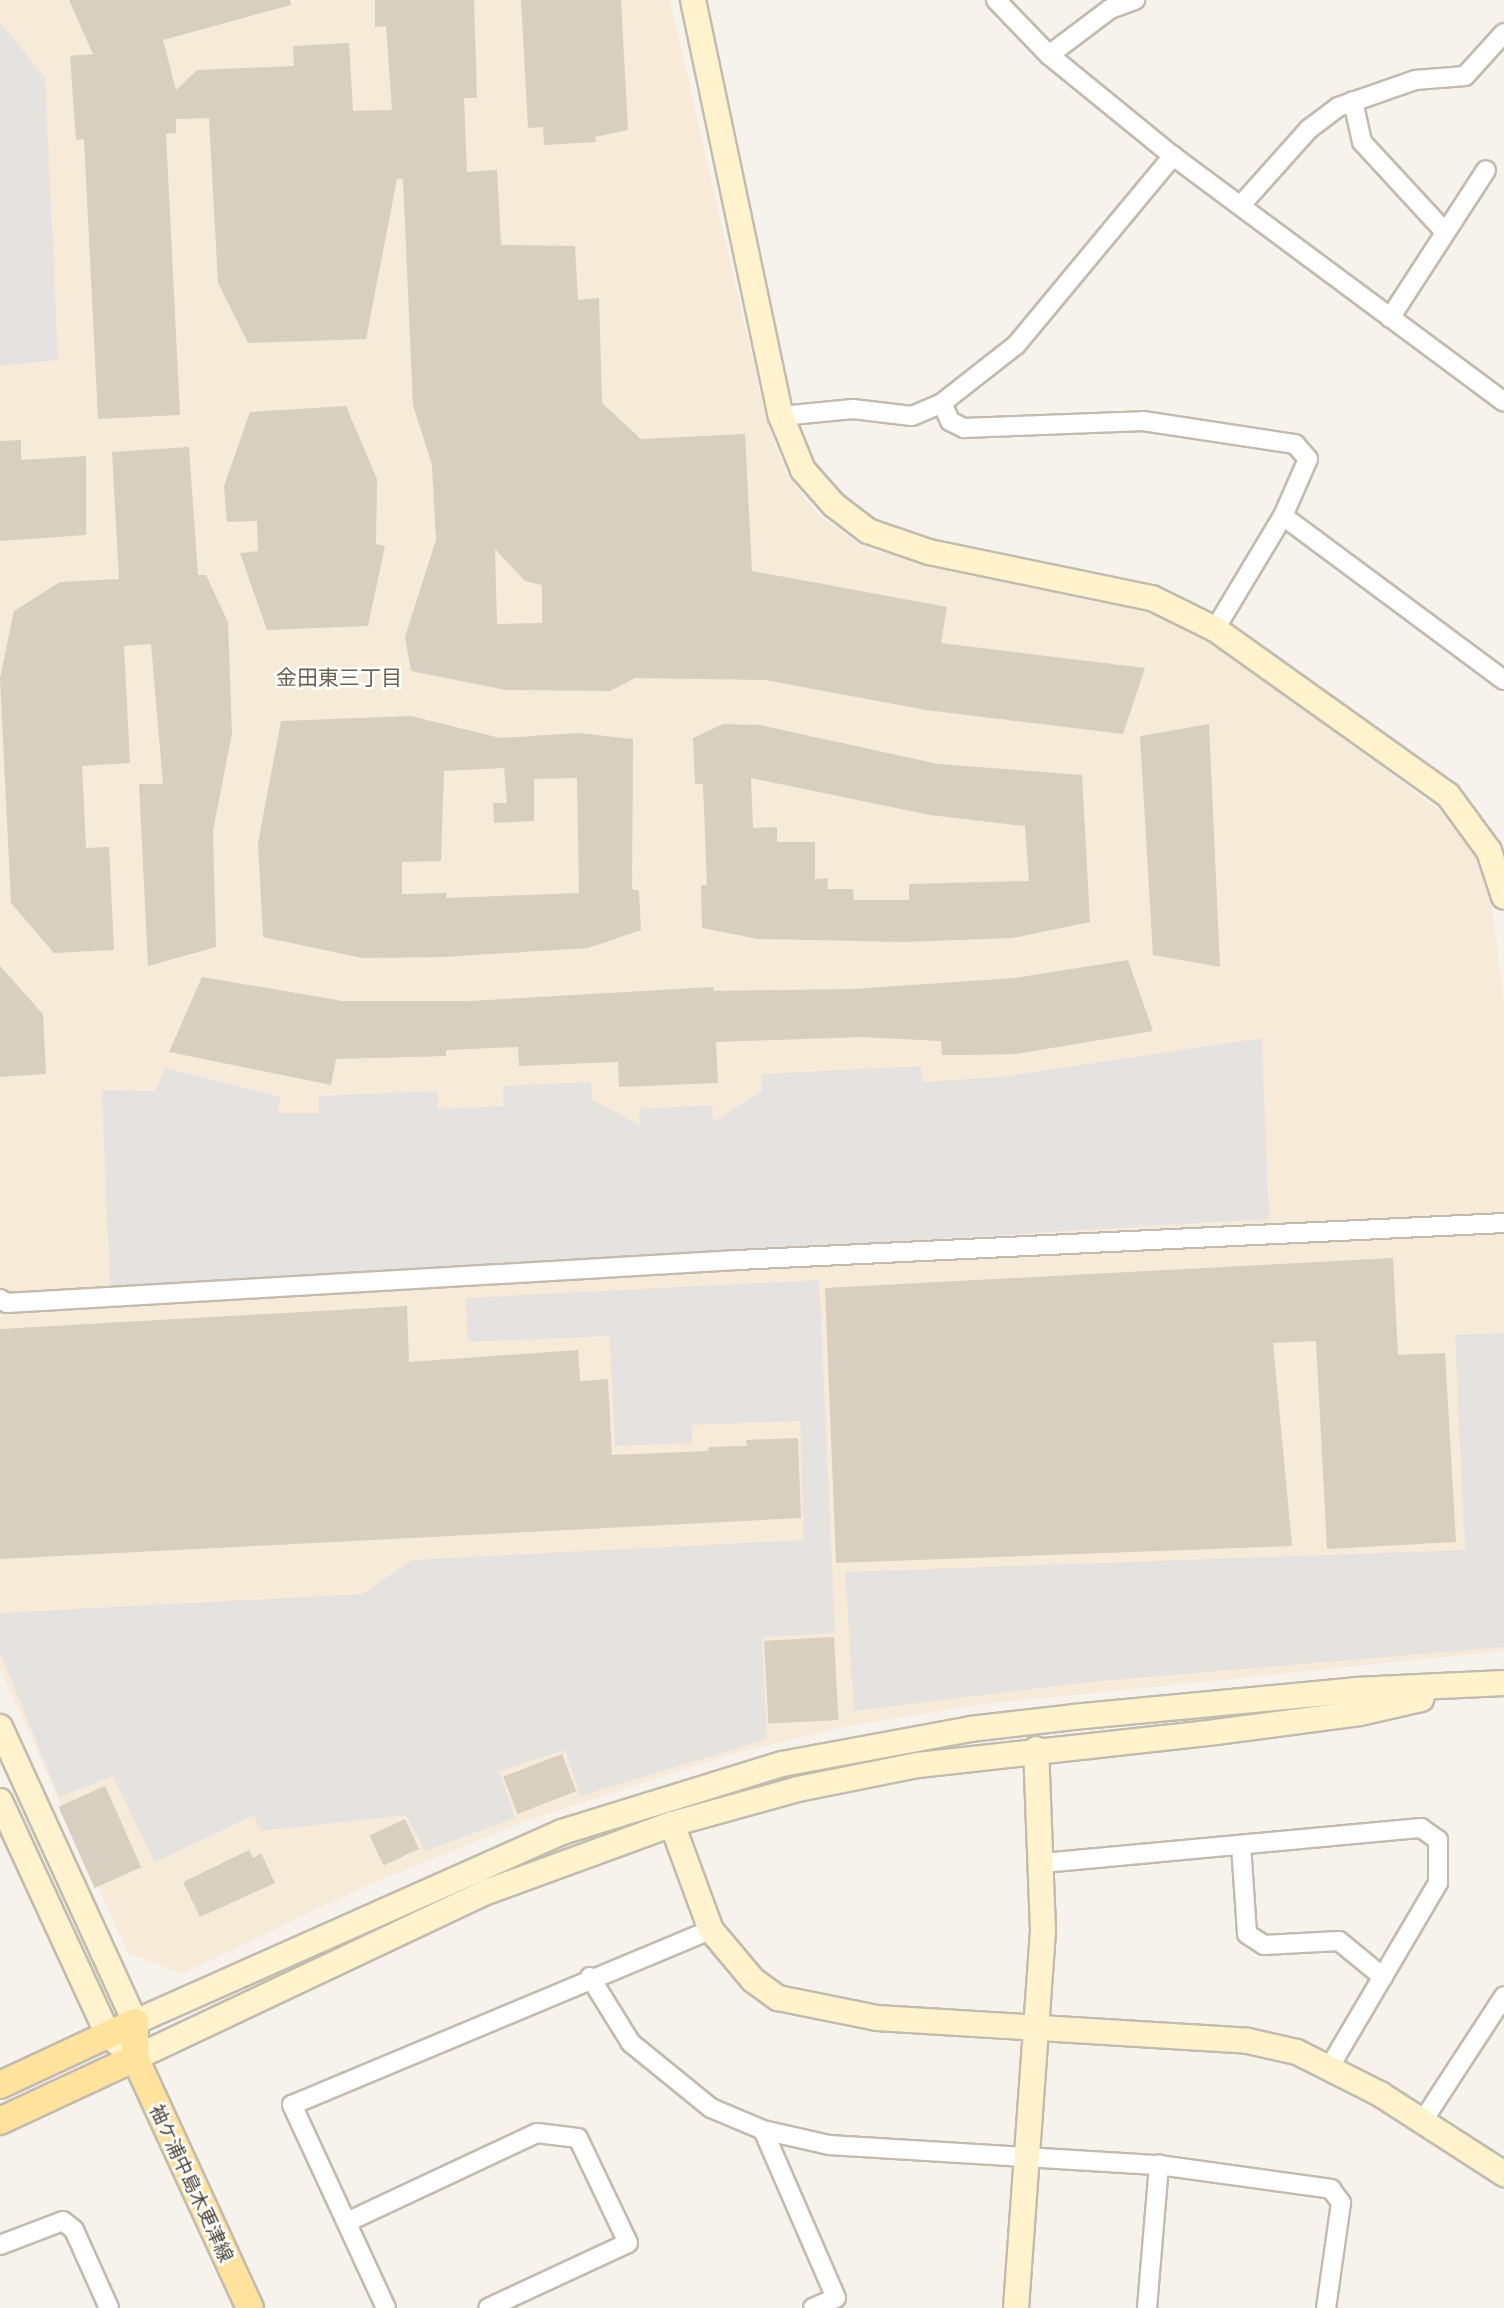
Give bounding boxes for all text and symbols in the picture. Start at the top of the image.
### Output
district label: 金田東三丁目 [276,664,402,690]
street label: 袖ケ浦中島木更津線 [146,2101,238,2265]

